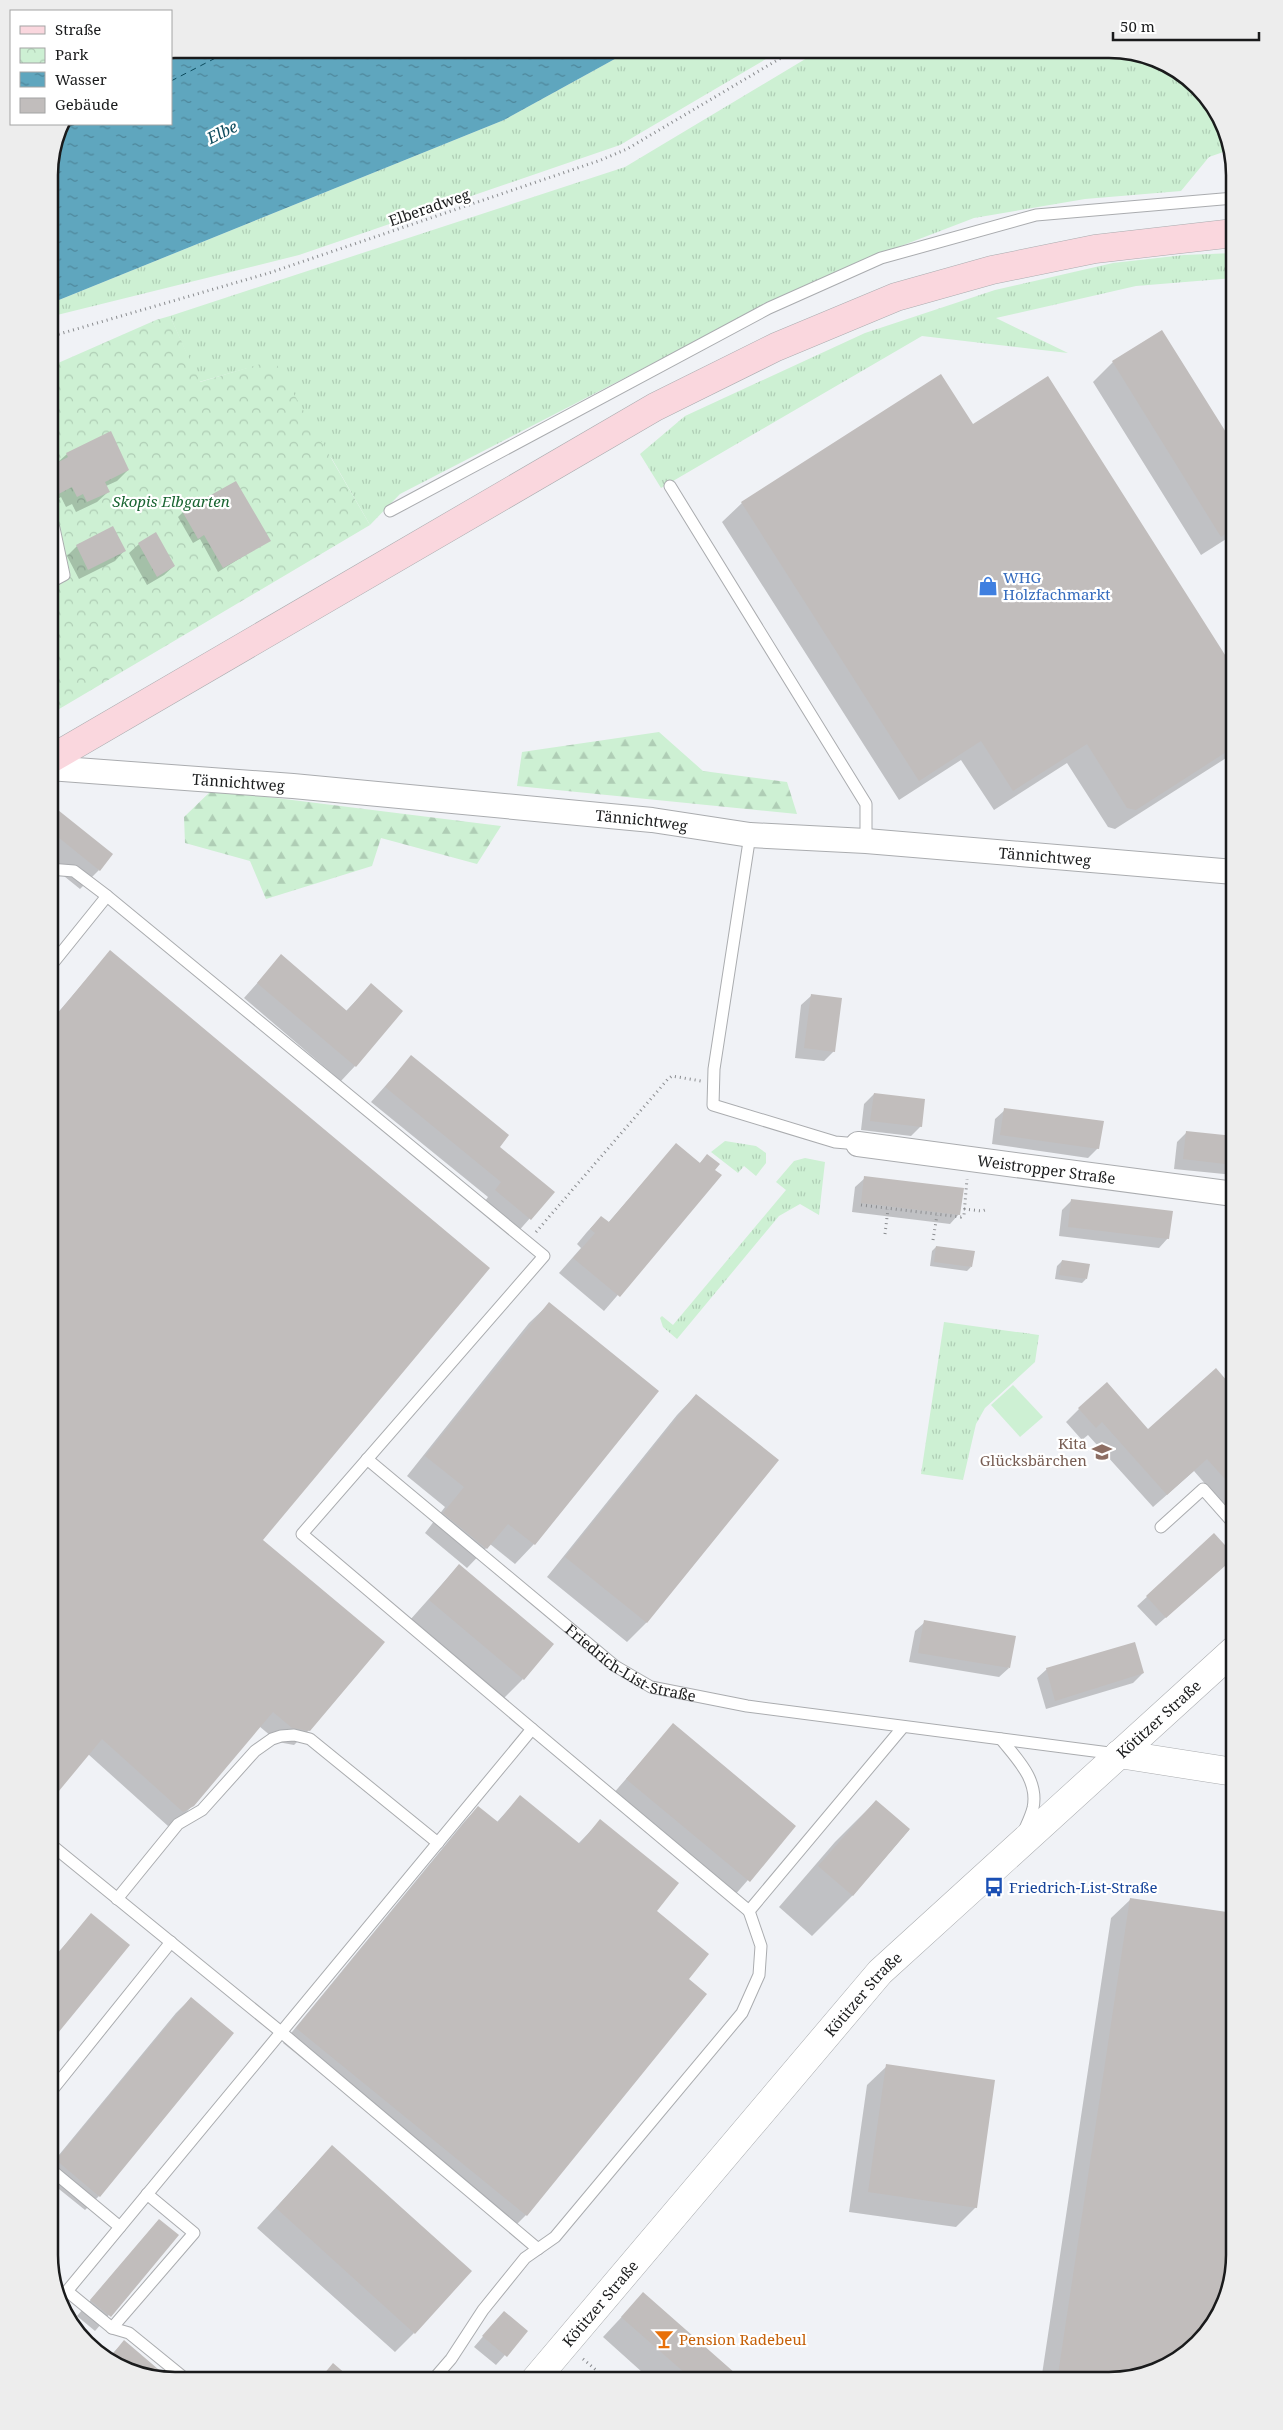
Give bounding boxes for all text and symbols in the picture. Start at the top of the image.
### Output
legend [10,10,172,125]
scale bar [1113,10,1259,42]
text: 50 m [1120,16,1155,36]
text: Straße [55,19,101,39]
text: Park [55,44,89,64]
text: Wasser [55,69,107,89]
text: Gebäude [55,94,118,114]
water label: Elbe [202,115,241,149]
street label: Elberadweg [386,184,472,230]
park label: Skopis Elbgarten [112,491,230,511]
place label: WHG Holzfachmarkt [1003,567,1111,604]
shop icon: WHG Holzfachmarkt [977,575,999,597]
street label: Tännichtweg [192,769,285,795]
street label: Tännichtweg [595,805,689,835]
street label: Tännichtweg [998,842,1092,870]
street label: Weistropper Straße [976,1150,1117,1188]
place label: Kita Glücksbärchen [980,1433,1087,1470]
school or university icon: Kita Glücksbärchen [1091,1441,1113,1463]
street label: Friedrich-List-Straße [561,1619,698,1706]
street label: Kötitzer Straße [1112,1675,1205,1762]
bus stop icon: Friedrich-List-Straße [983,1876,1005,1898]
place label: Friedrich-List-Straße [1009,1877,1158,1897]
street label: Kötitzer Straße [820,1947,906,2041]
street label: Kötitzer Straße [558,2256,642,2351]
bar icon: Pension Radebeul [653,2328,675,2350]
place label: Pension Radebeul [679,2329,807,2349]

